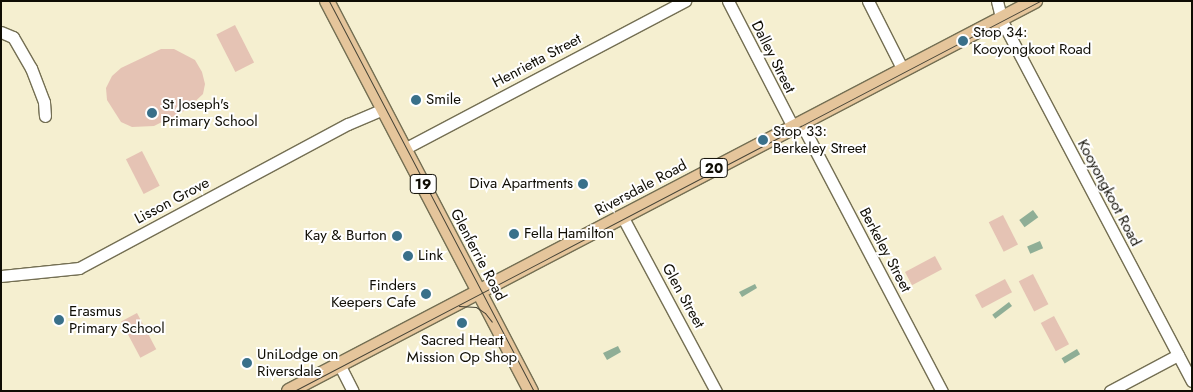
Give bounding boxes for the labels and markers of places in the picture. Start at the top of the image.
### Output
place label: Stop 34: Kooyongkoot Road [973,23,1091,58]
marker: Stop 34: Kooyongkoot Road [957,35,969,47]
place label: Smile [426,91,461,109]
marker: Smile [410,94,422,106]
place label: St Joseph's Primary School [162,95,258,130]
marker: St Joseph's Primary School [146,107,158,119]
place label: Stop 33: Berkeley Street [773,122,866,157]
marker: Stop 33: Berkeley Street [757,134,769,146]
place label: Diva Apartments [469,175,573,193]
marker: Diva Apartments [577,178,589,190]
place label: Fella Hamilton [524,225,614,243]
place label: Kay & Burton [305,227,387,245]
marker: Fella Hamilton [508,228,520,240]
marker: Kay & Burton [391,230,403,242]
place label: Link [418,247,443,265]
marker: Link [402,250,414,262]
place label: Finders Keepers Cafe [331,276,416,311]
marker: Finders Keepers Cafe [420,288,432,300]
place label: Erasmus Primary School [69,302,165,337]
marker: Erasmus Primary School [53,314,65,326]
marker: Sacred Heart Mission Op Shop [456,317,468,329]
place label: Sacred Heart Mission Op Shop [407,331,517,366]
place label: UniLodge on Riversdale [257,345,338,380]
marker: UniLodge on Riversdale [241,357,253,369]

